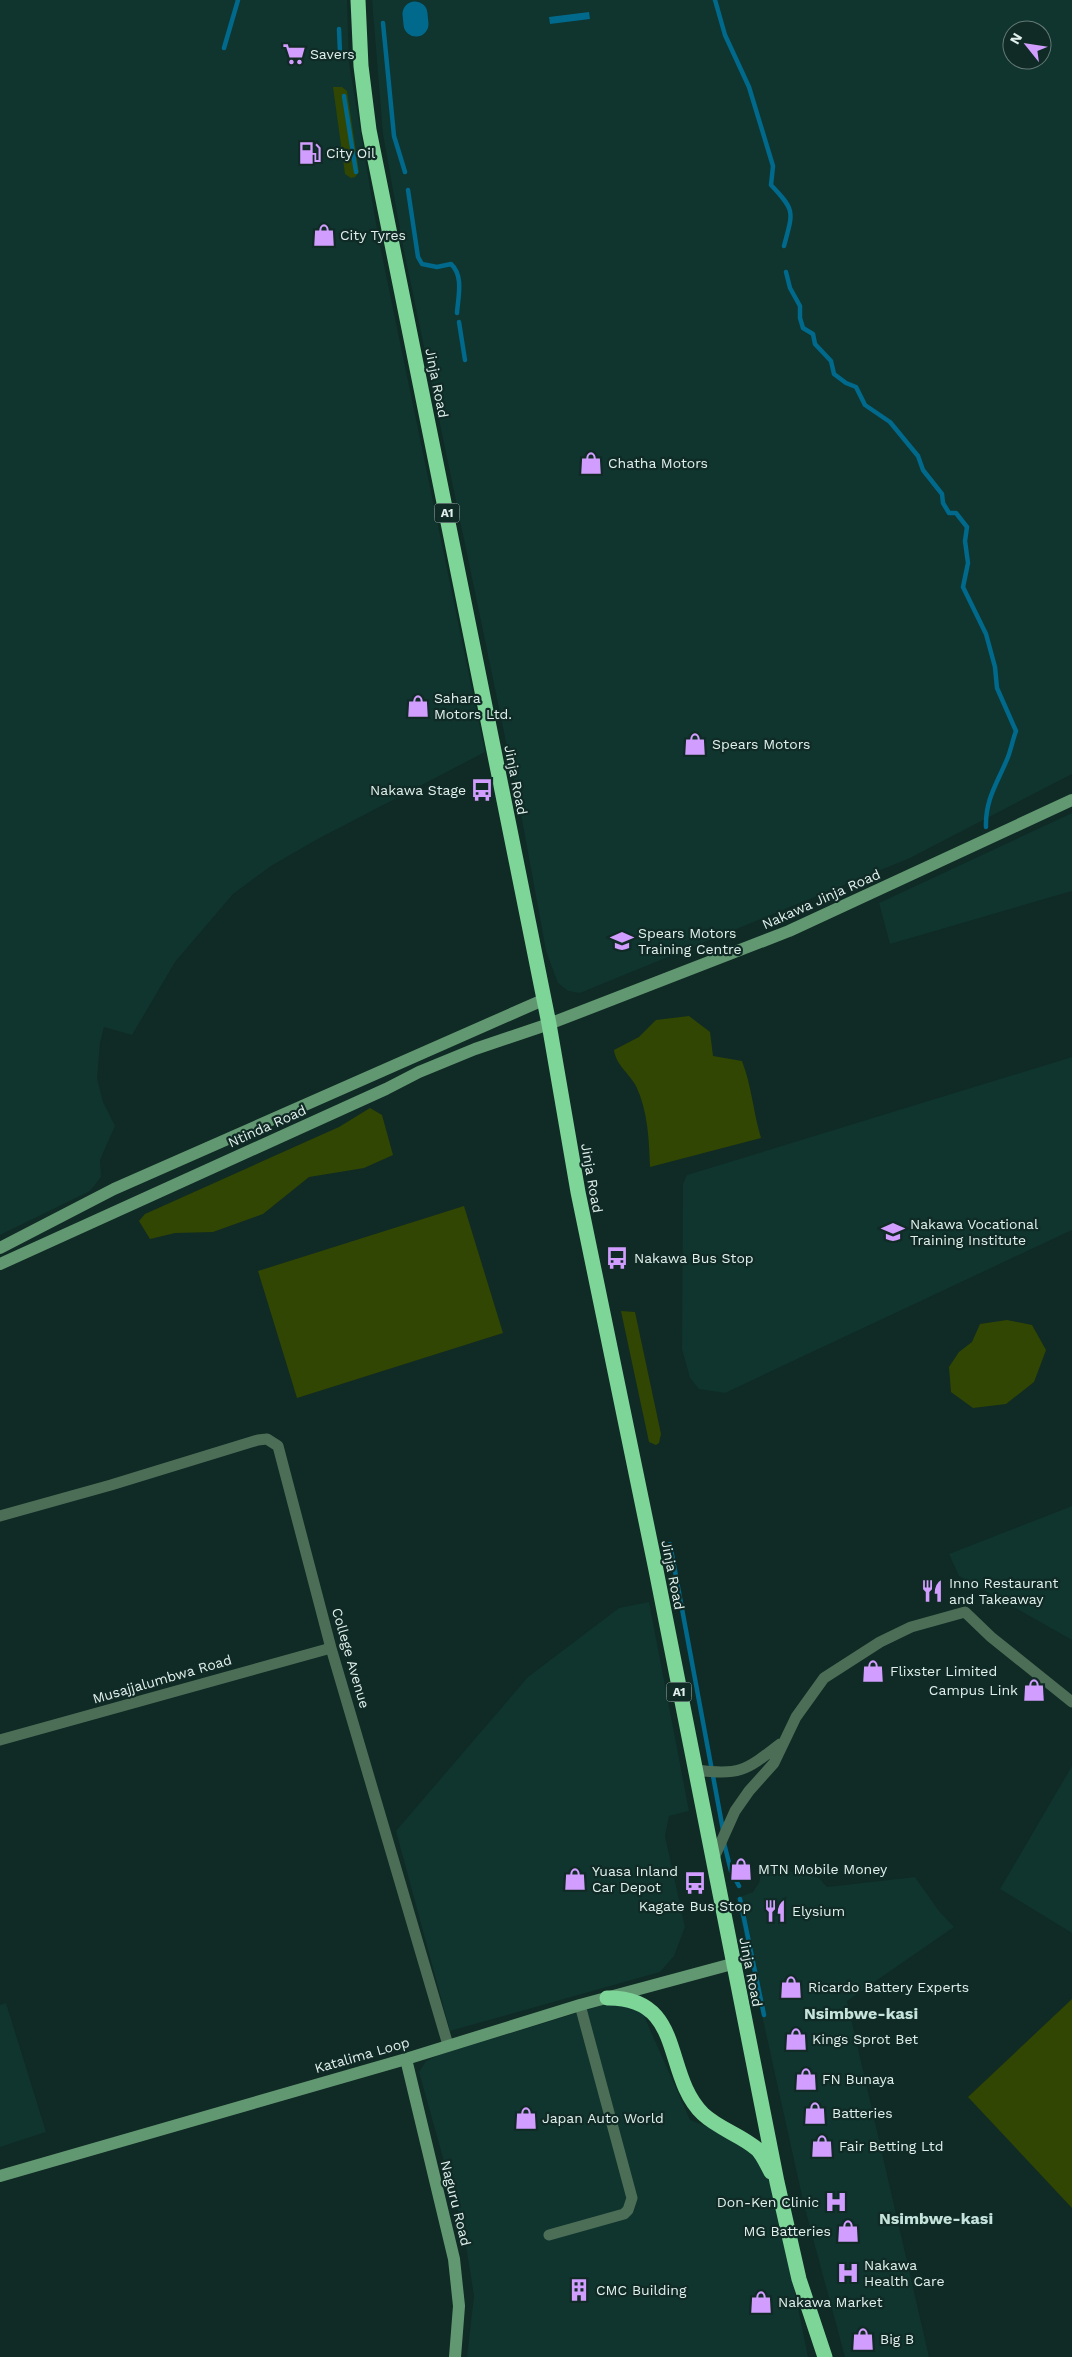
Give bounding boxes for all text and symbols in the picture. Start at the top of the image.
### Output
north arrow [1002,20,1052,70]
text: N [1006,30,1025,47]
supermarket icon: Savers [281,41,307,67]
place label: Savers [310,46,355,62]
fuel station icon: City Oil [297,140,323,166]
place label: City Oil [326,145,376,161]
shop icon: City Tyres [311,222,337,248]
place label: City Tyres [340,227,406,243]
street label: Jinja Road [422,347,452,419]
shop icon: Chatha Motors [578,450,604,476]
place label: Chatha Motors [608,455,708,471]
road number: A1 [434,503,460,522]
place label: Sahara Motors Ltd. [434,690,512,722]
shop icon: Sahara Motors Ltd. [405,693,431,719]
shop icon: Spears Motors [682,731,708,757]
place label: Spears Motors [712,736,810,752]
street label: Jinja Road [501,744,531,816]
bus stop icon: Nakawa Stage [469,777,495,803]
place label: Nakawa Stage [370,782,466,798]
street label: Nakawa Jinja Road [759,866,883,932]
place label: Spears Motors Training Centre [638,925,742,957]
school or university icon: Spears Motors Training Centre [609,928,635,954]
street label: Ntinda Road [225,1102,309,1150]
street label: Jinja Road [578,1142,606,1214]
place label: Nakawa Vocational Training Institute [910,1216,1039,1248]
school or university icon: Nakawa Vocational Training Institute [880,1219,906,1245]
bus stop icon: Nakawa Bus Stop [604,1245,630,1271]
place label: Nakawa Bus Stop [634,1250,754,1266]
street label: Jinja Road [658,1539,688,1611]
place label: Inno Restaurant and Takeaway [949,1575,1059,1607]
restaurant icon: Inno Restaurant and Takeaway [919,1578,945,1604]
street label: College Avenue [329,1606,373,1710]
street label: Musajjalumbwa Road [91,1651,233,1707]
shop icon: Flixster Limited [860,1658,886,1684]
place label: Flixster Limited [890,1663,997,1679]
shop icon: Campus Link [1021,1677,1047,1703]
road number: A1 [666,1682,692,1701]
place label: Campus Link [929,1682,1018,1698]
shop icon: MTN Mobile Money [728,1856,754,1882]
place label: MTN Mobile Money [758,1861,888,1877]
place label: Yuasa Inland Car Depot [592,1863,678,1895]
shop icon: Yuasa Inland Car Depot [562,1866,588,1892]
bus stop icon: Kagate Bus Stop [682,1870,708,1896]
place label: Kagate Bus Stop [639,1898,751,1914]
restaurant icon: Elysium [762,1898,788,1924]
place label: Elysium [792,1903,845,1919]
street label: Jinja Road [736,1936,766,2008]
shop icon: Ricardo Battery Experts [778,1974,804,2000]
place label: Ricardo Battery Experts [808,1979,969,1995]
district label: Nsimbwe-kasi [804,2004,918,2023]
shop icon: Kings Sprot Bet [783,2026,809,2052]
place label: Kings Sprot Bet [812,2031,918,2047]
street label: Katalima Loop [313,2034,411,2076]
shop icon: FN Bunaya [793,2066,819,2092]
place label: FN Bunaya [822,2071,895,2087]
shop icon: Batteries [802,2100,828,2126]
shop icon: Japan Auto World [513,2105,539,2131]
place label: Batteries [832,2105,893,2121]
place label: Japan Auto World [542,2110,664,2126]
shop icon: Fair Betting Ltd [809,2133,835,2159]
place label: Fair Betting Ltd [839,2138,944,2154]
street label: Naguru Road [438,2159,474,2247]
hospital icon: Don-Ken Clinic [823,2189,849,2215]
place label: Don-Ken Clinic [717,2194,819,2210]
district label: Nsimbwe-kasi [879,2209,993,2228]
shop icon: MG Batteries [835,2218,861,2244]
place label: MG Batteries [744,2223,831,2239]
place label: Nakawa Health Care [864,2257,945,2289]
hospital icon: Nakawa Health Care [835,2260,861,2286]
building icon: CMC Building [566,2277,592,2303]
place label: CMC Building [596,2282,687,2298]
shop icon: Nakawa Market [748,2289,774,2315]
place label: Nakawa Market [778,2294,883,2310]
shop icon: Big B [850,2326,876,2352]
place label: Big B [880,2331,914,2347]

